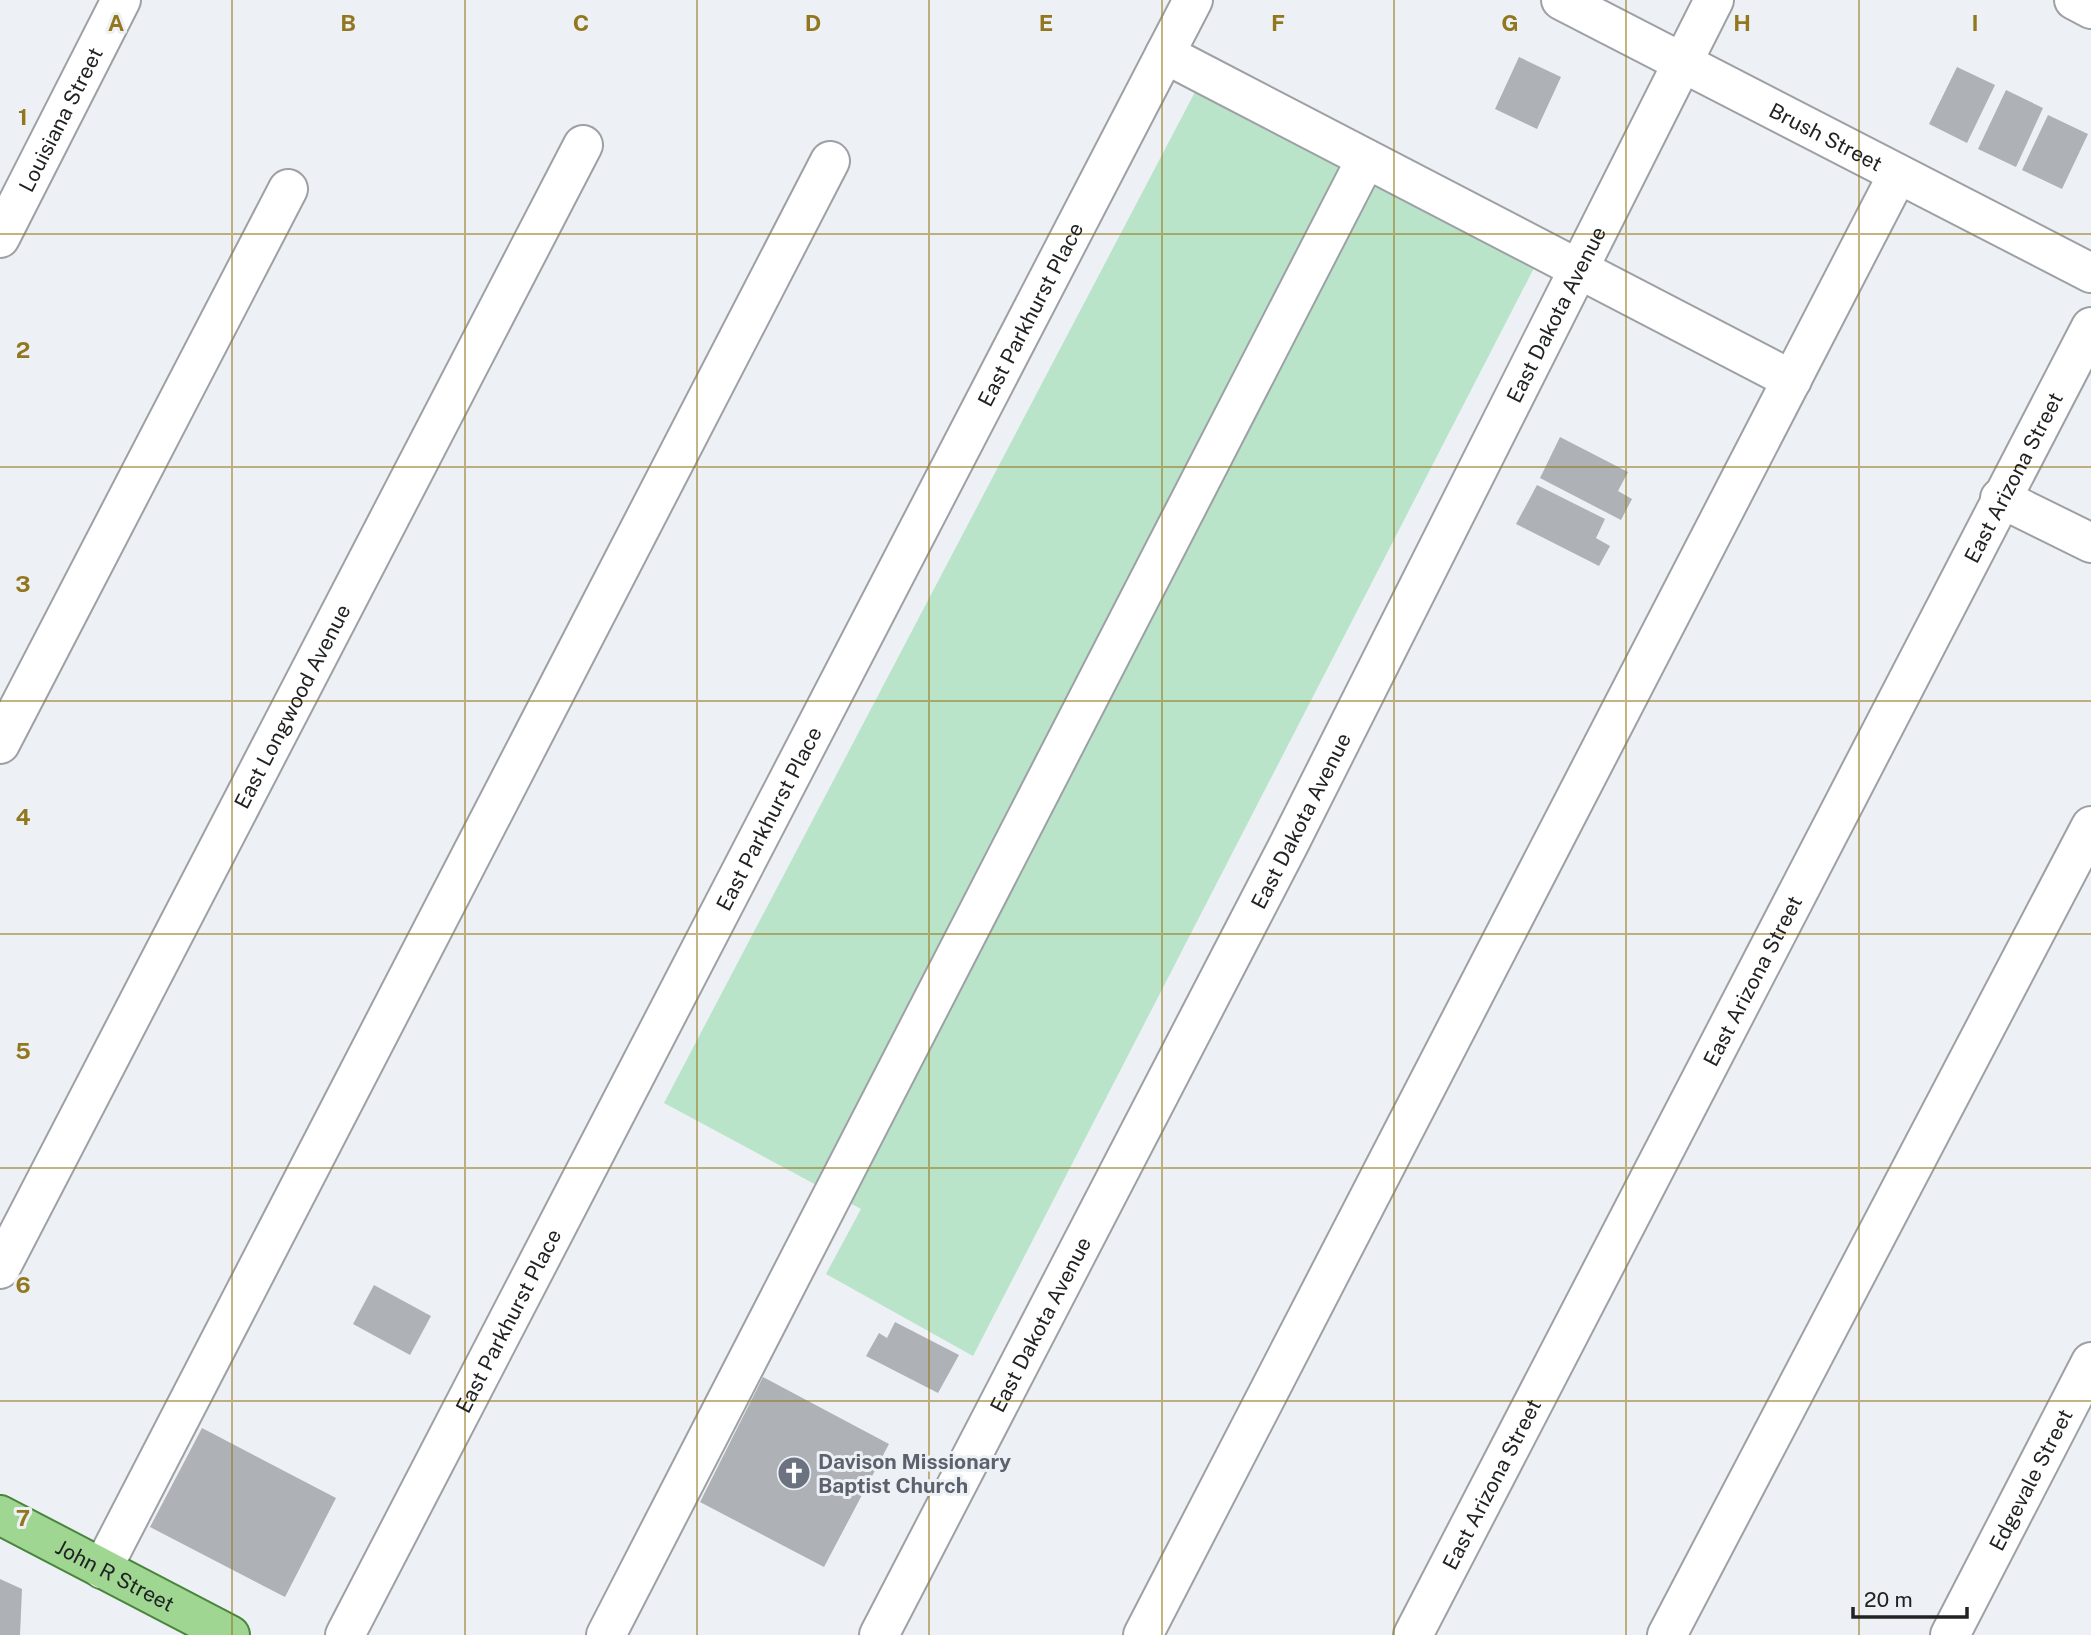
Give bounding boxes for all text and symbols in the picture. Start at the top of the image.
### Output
text: A [108,9,125,36]
text: B [340,9,356,36]
text: C [573,9,589,36]
text: D [805,9,821,36]
text: E [1039,9,1053,36]
text: F [1271,9,1285,36]
text: G [1501,9,1519,36]
text: H [1733,9,1751,36]
text: I [1971,9,1979,36]
street label: Louisiana Street [13,43,107,196]
street label: Brush Street [1765,97,1887,176]
text: 1 [18,103,28,130]
street label: East Parkhurst Place [972,218,1088,410]
street label: East Dakota Avenue [1501,222,1611,407]
text: 2 [16,336,30,363]
street label: East Arizona Street [1959,388,2068,567]
text: 3 [15,570,31,597]
street label: East Longwood Avenue [229,600,355,813]
street label: East Parkhurst Place [711,722,827,914]
street label: East Dakota Avenue [1245,728,1356,913]
text: 4 [15,803,31,830]
street label: East Arizona Street [1698,891,1807,1070]
text: 5 [15,1037,31,1064]
street label: East Parkhurst Place [450,1225,566,1417]
street label: East Dakota Avenue [984,1232,1096,1416]
text: 6 [15,1271,31,1298]
street label: East Arizona Street [1437,1395,1546,1574]
street label: Edgevale Street [1983,1405,2077,1555]
place label: Davison Missionary Baptist Church [818,1449,1011,1498]
church icon: Davison Missionary Baptist Church [775,1454,813,1492]
text: 7 [16,1504,30,1531]
street label: John R Street [52,1534,179,1616]
scale bar [1853,1576,1967,1620]
text: 20 m [1864,1587,1913,1612]

